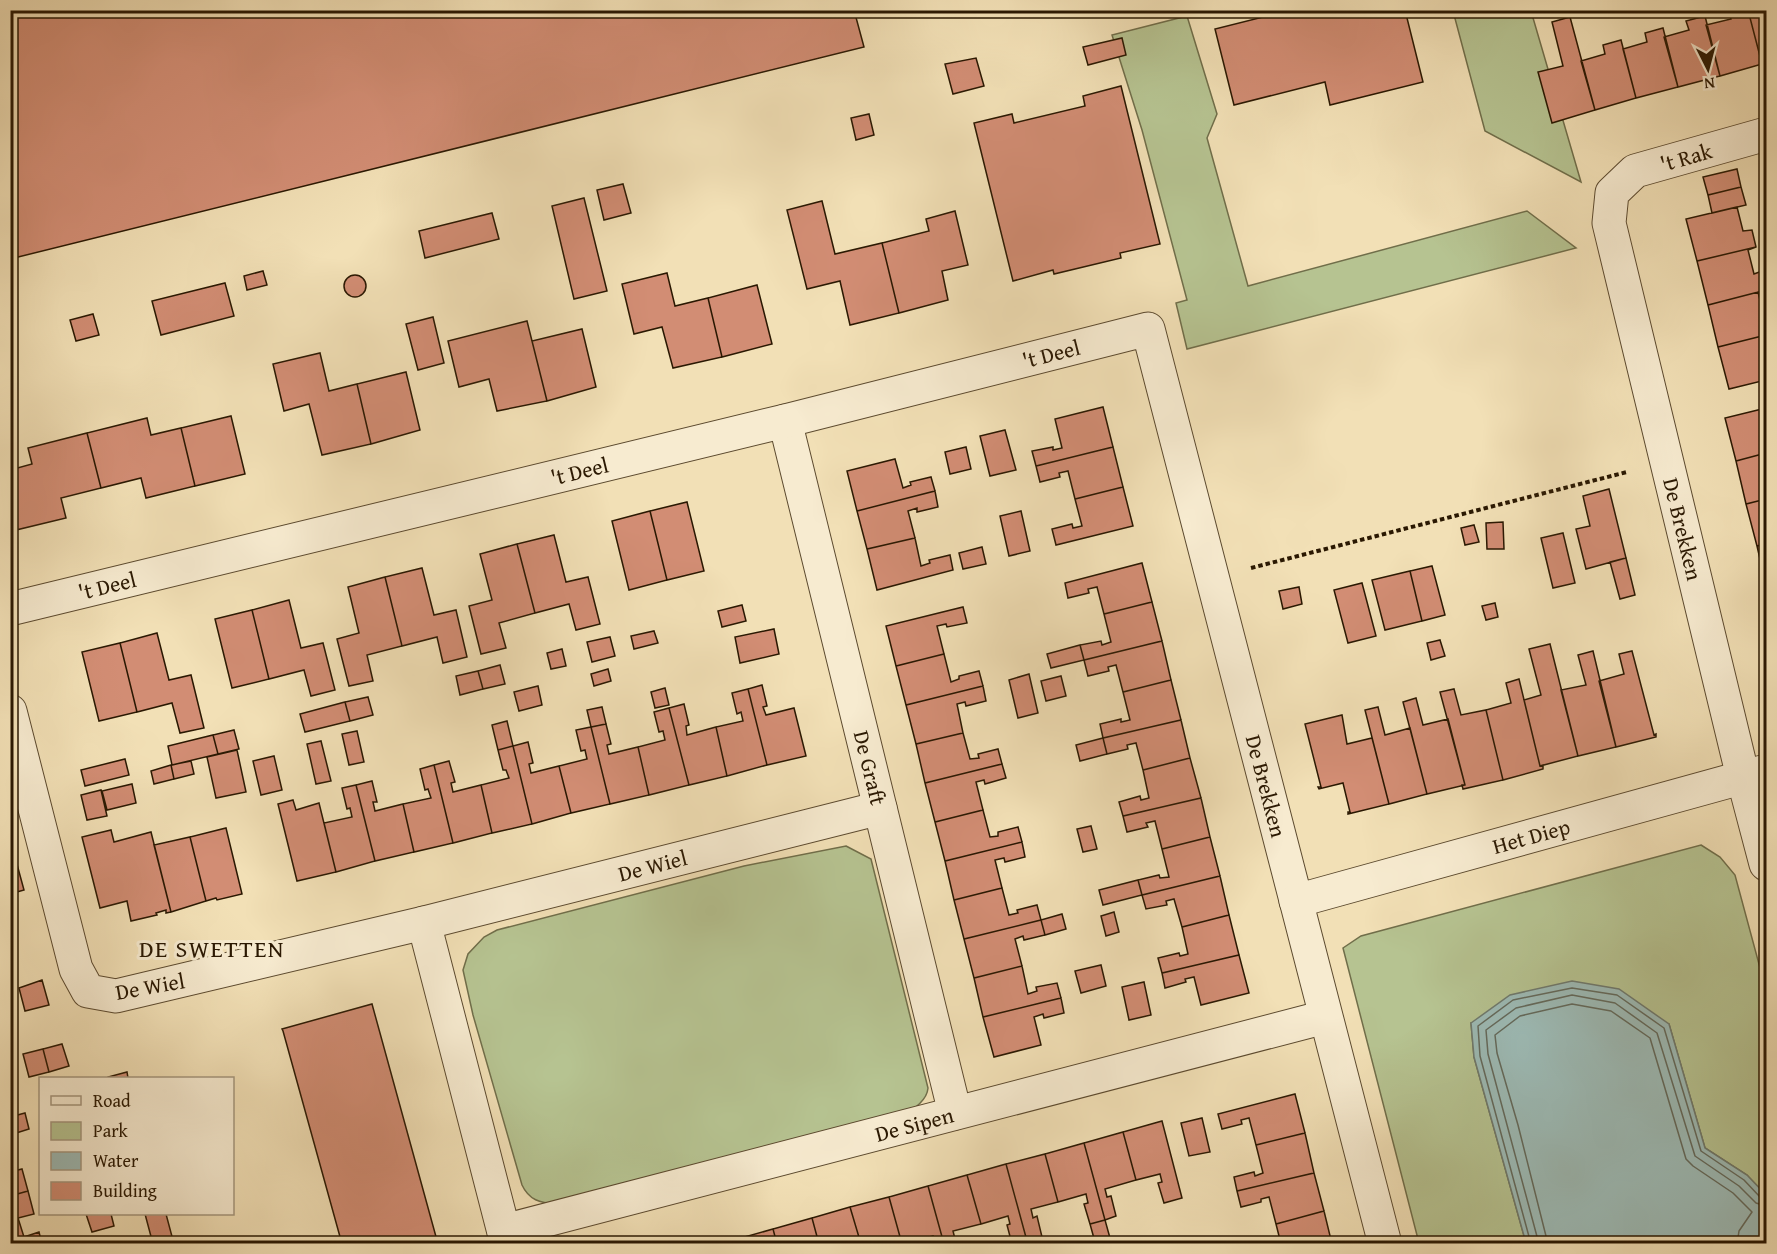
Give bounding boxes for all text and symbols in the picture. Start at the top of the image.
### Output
north arrow [1678,39,1738,99]
text: N [1703,71,1716,96]
street label: 't Rak [1656,134,1716,180]
street label: 't Deel [1019,331,1083,376]
street label: 't Deel [547,448,612,493]
street label: De Brekken [1655,474,1711,584]
street label: 't Deel [75,563,139,608]
street label: De Graft [846,727,895,808]
street label: De Brekken [1238,731,1295,841]
street label: Het Diep [1489,810,1574,862]
street label: De Wiel [615,841,690,889]
district label: DE SWETTEN [139,931,285,966]
street label: De Wiel [113,964,187,1008]
legend [39,1077,234,1215]
text: Road [93,1087,131,1114]
street label: De Sipen [872,1098,958,1150]
text: Park [93,1117,129,1144]
text: Water [93,1147,139,1174]
text: Building [93,1177,157,1204]

